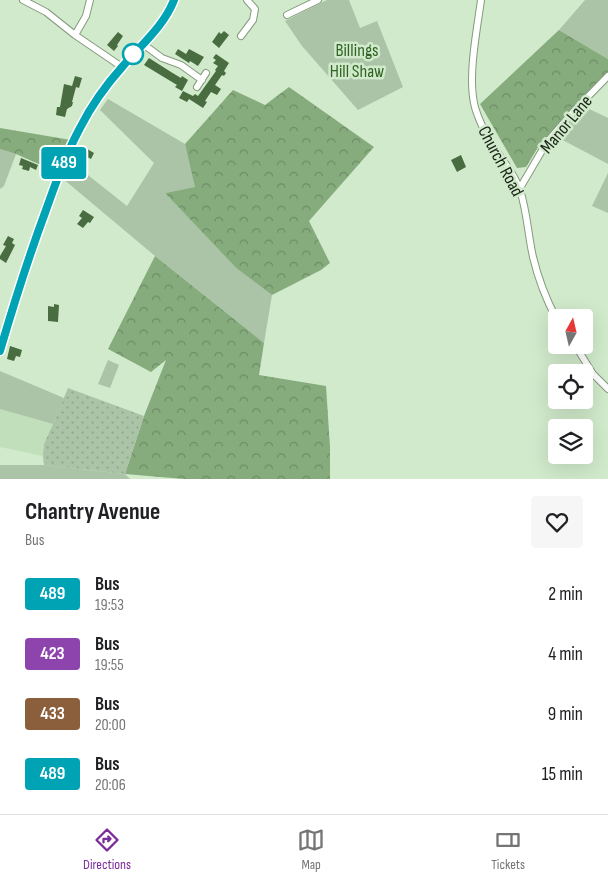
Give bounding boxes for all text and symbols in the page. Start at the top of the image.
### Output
park label: Billings Hill Shaw [330,40,384,82]
unlabelled marker [122,43,144,65]
street label: Manor Lane [536,91,597,158]
street label: Church Road [473,122,528,200]
line badge: 489 [35,147,93,179]
text: 489 [51,152,77,173]
north arrow [548,309,592,354]
map controls [548,309,593,464]
button: locate [548,364,593,409]
button: layers [548,419,593,464]
button: heart [531,496,583,548]
text: Chantry Avenue [25,497,160,526]
text: Bus [25,531,45,550]
text: Bus [95,573,120,596]
text: 489 [40,583,65,604]
text: 2 min [548,583,583,606]
text: 19:53 [95,596,124,615]
text: Bus [95,633,120,656]
text: 423 [40,643,65,664]
text: 4 min [548,643,583,666]
text: 19:55 [95,656,124,675]
text: Bus [95,693,120,716]
text: 433 [40,703,65,724]
text: 9 min [548,703,583,726]
text: 20:00 [95,716,126,735]
text: Bus [95,753,120,776]
text: 489 [40,763,65,784]
text: 15 min [542,763,583,786]
text: 20:06 [95,776,126,795]
tab: Directions [83,826,131,873]
tab: Map [297,826,325,873]
tab: Tickets [491,826,525,873]

